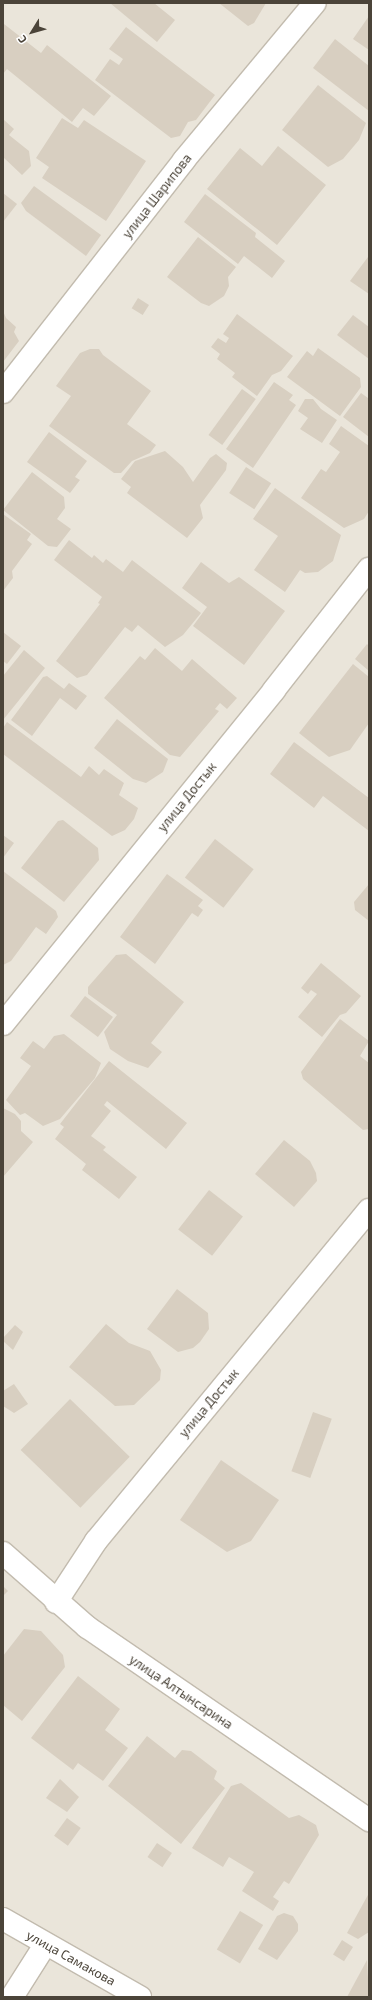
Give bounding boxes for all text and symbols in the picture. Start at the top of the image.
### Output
north arrow [12,12,52,52]
text: С [15,33,29,46]
street label: улица Шарипова [119,151,195,241]
street label: улица Достык [154,759,220,835]
street label: улица Достык [176,1366,242,1440]
street label: улица Алтынсарина [126,1652,236,1732]
street label: улица Самакова [24,1927,118,1989]

